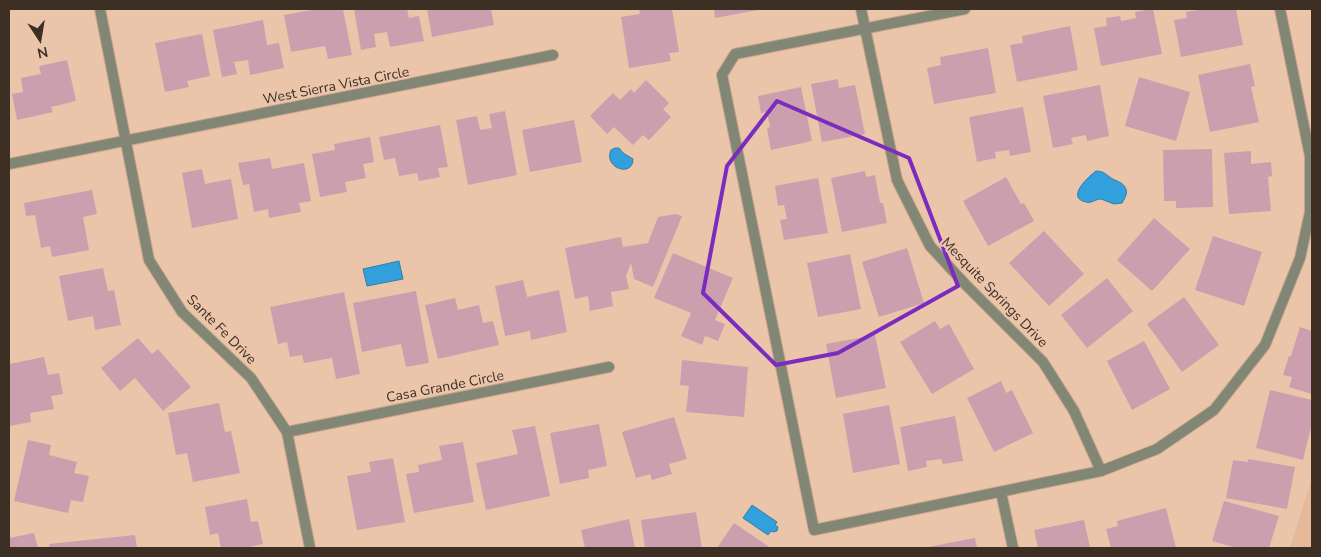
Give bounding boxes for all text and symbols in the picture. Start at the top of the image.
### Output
north arrow [15,15,65,65]
text: N [35,42,50,63]
street label: West Sierra Vista Circle [261,62,411,109]
street label: Mesquite Springs Drive [937,233,1052,351]
street label: Sante Fe Drive [183,290,261,368]
street label: Casa Grande Circle [385,366,506,407]

